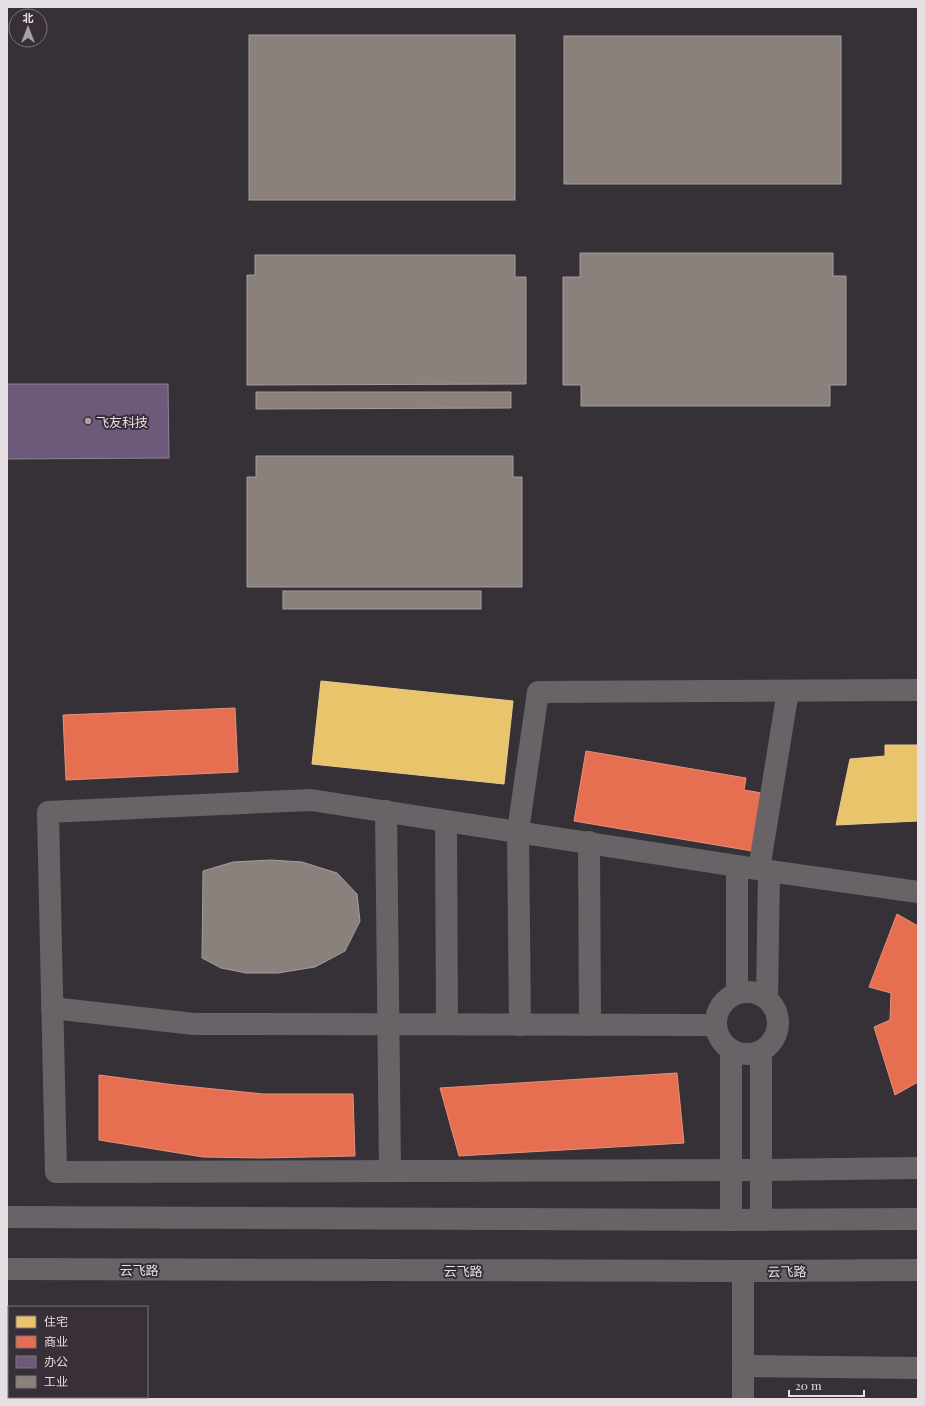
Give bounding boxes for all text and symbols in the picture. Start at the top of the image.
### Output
north arrow [8,8,48,48]
text: 北 [23,10,34,25]
place label: 飞友科技 [96,413,148,430]
marker: 飞友科技 [83,416,93,426]
street label: 云飞路 [119,1261,159,1278]
street label: 云飞路 [443,1262,483,1279]
street label: 云飞路 [767,1262,807,1280]
legend [8,1306,148,1398]
text: 住宅 [44,1313,68,1329]
text: 商业 [44,1333,68,1349]
text: 办公 [44,1353,68,1369]
scale bar [789,1372,864,1398]
text: 工业 [44,1373,68,1389]
text: 20 m [795,1377,822,1393]

